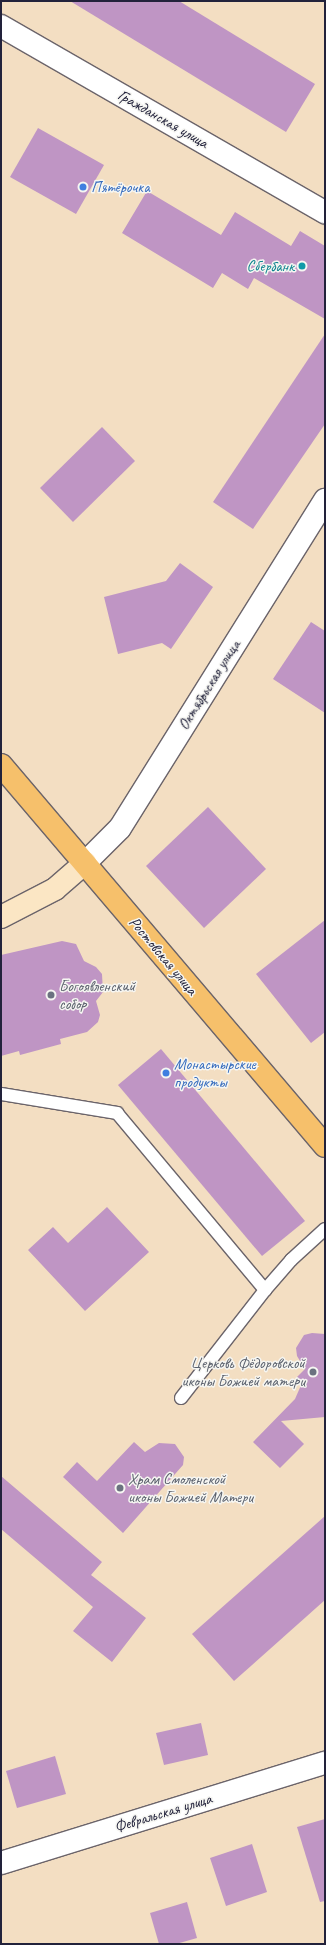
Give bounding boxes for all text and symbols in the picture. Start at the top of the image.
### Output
street label: Гражданская улица [114,85,212,153]
place label: Пятёрочка [91,177,150,197]
marker: Пятёрочка [78,182,88,192]
place label: Сбербанк [247,256,294,276]
marker: Сбербанк [297,261,307,271]
street label: Октябрьская улица [174,636,244,734]
street label: Ростовская улица [124,913,202,999]
place label: Богоявленский собор [59,976,135,1014]
marker: Богоявленский собор [46,990,56,1000]
place label: Монастырские продукты [174,1054,256,1092]
marker: Монастырские продукты [161,1068,171,1078]
place label: Церковь Фёдоровской иконы Божией матери [182,1353,305,1391]
marker: Церковь Фёдоровской иконы Божией матери [308,1367,318,1377]
place label: Храм Смоленской иконы Божией Матери [128,1469,253,1507]
marker: Храм Смоленской иконы Божией Матери [115,1483,125,1493]
street label: Февральская улица [112,1789,214,1837]

